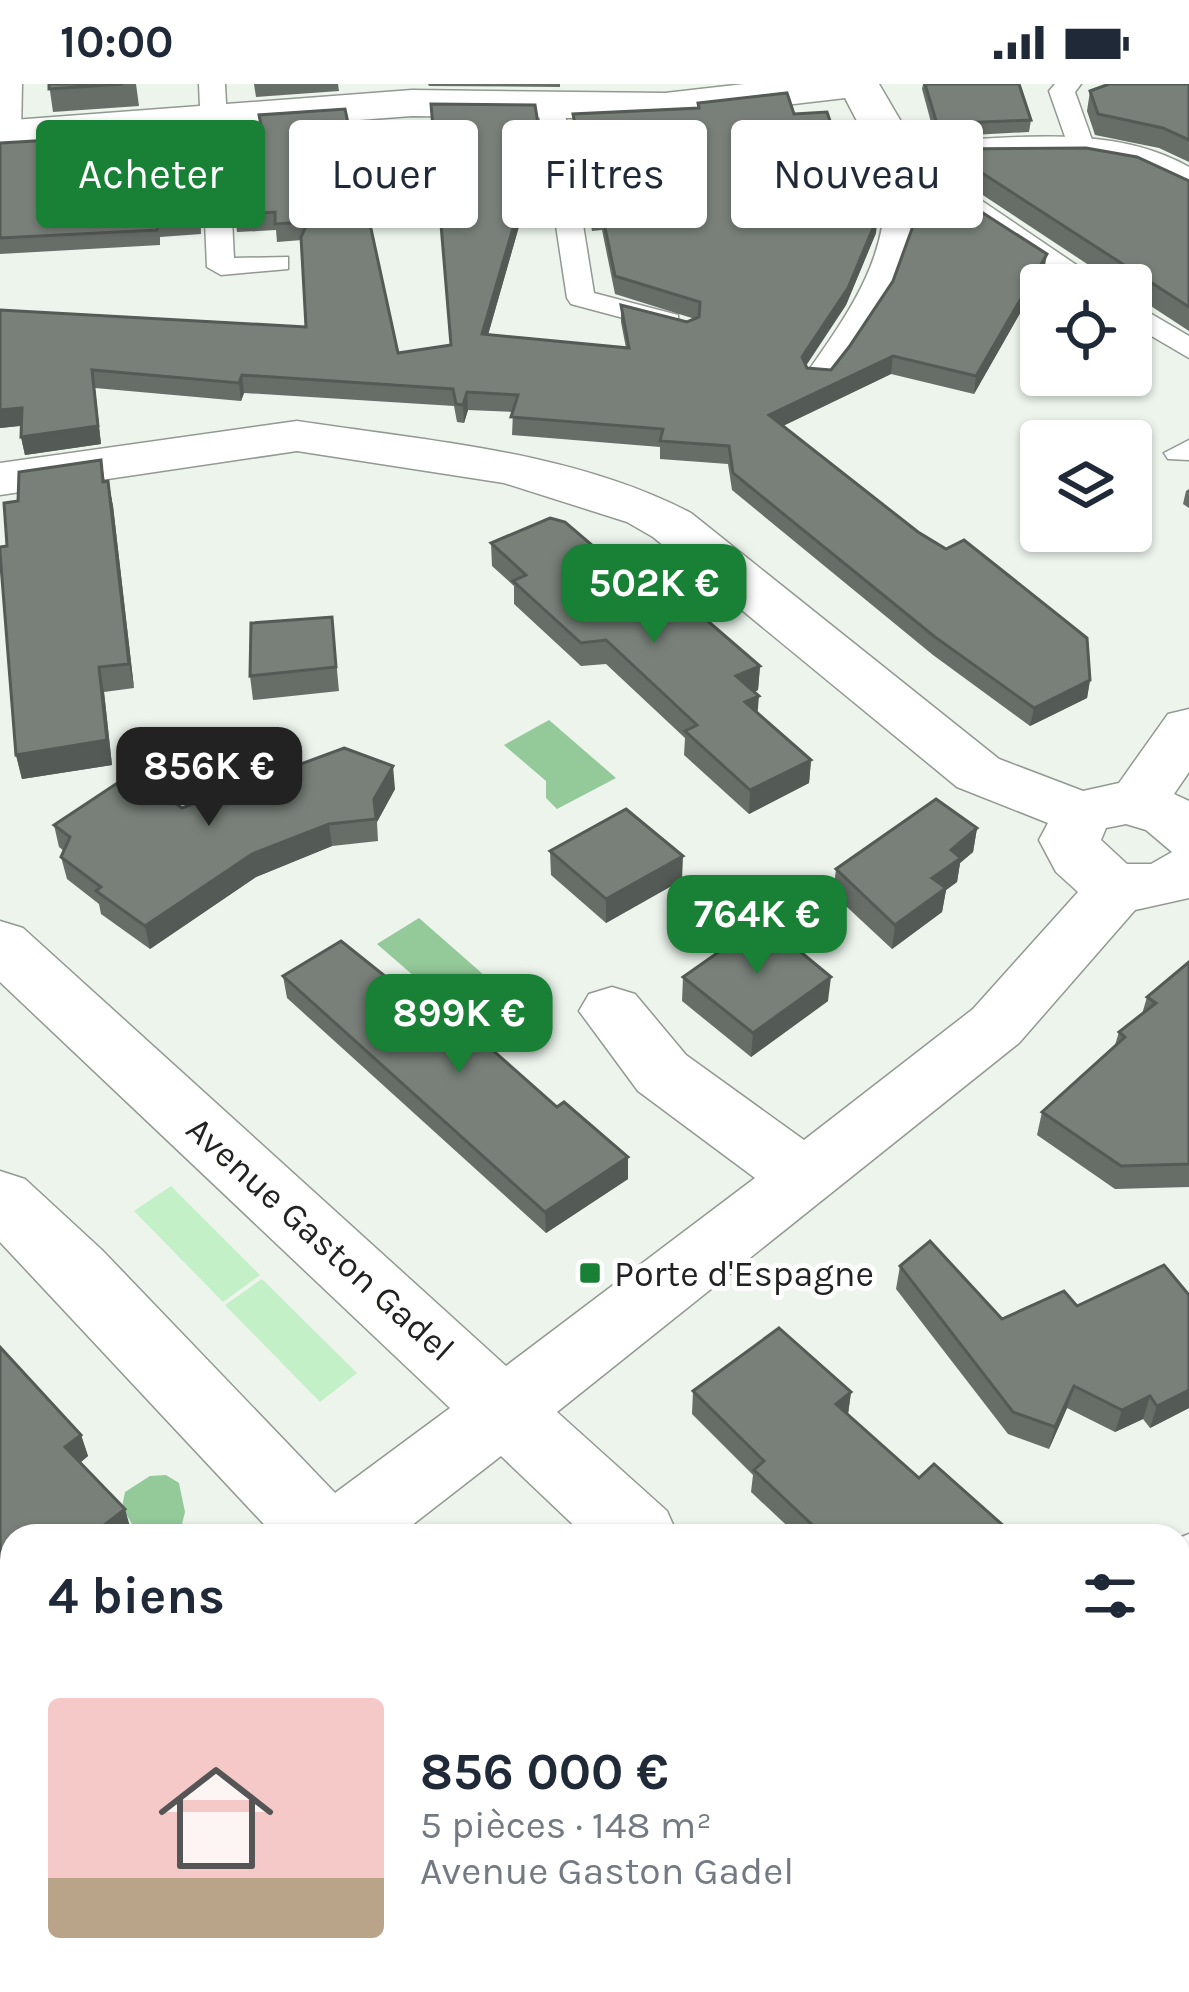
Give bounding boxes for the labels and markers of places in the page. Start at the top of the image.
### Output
pin: 502K € [556,544,752,646]
pin: 856K € [111,727,307,829]
pin: 764K € [659,875,855,977]
pin: 899K € [361,974,557,1076]
place label: Porte d'Espagne [614,1253,874,1295]
marker: Porte d'Espagne [577,1260,603,1286]

